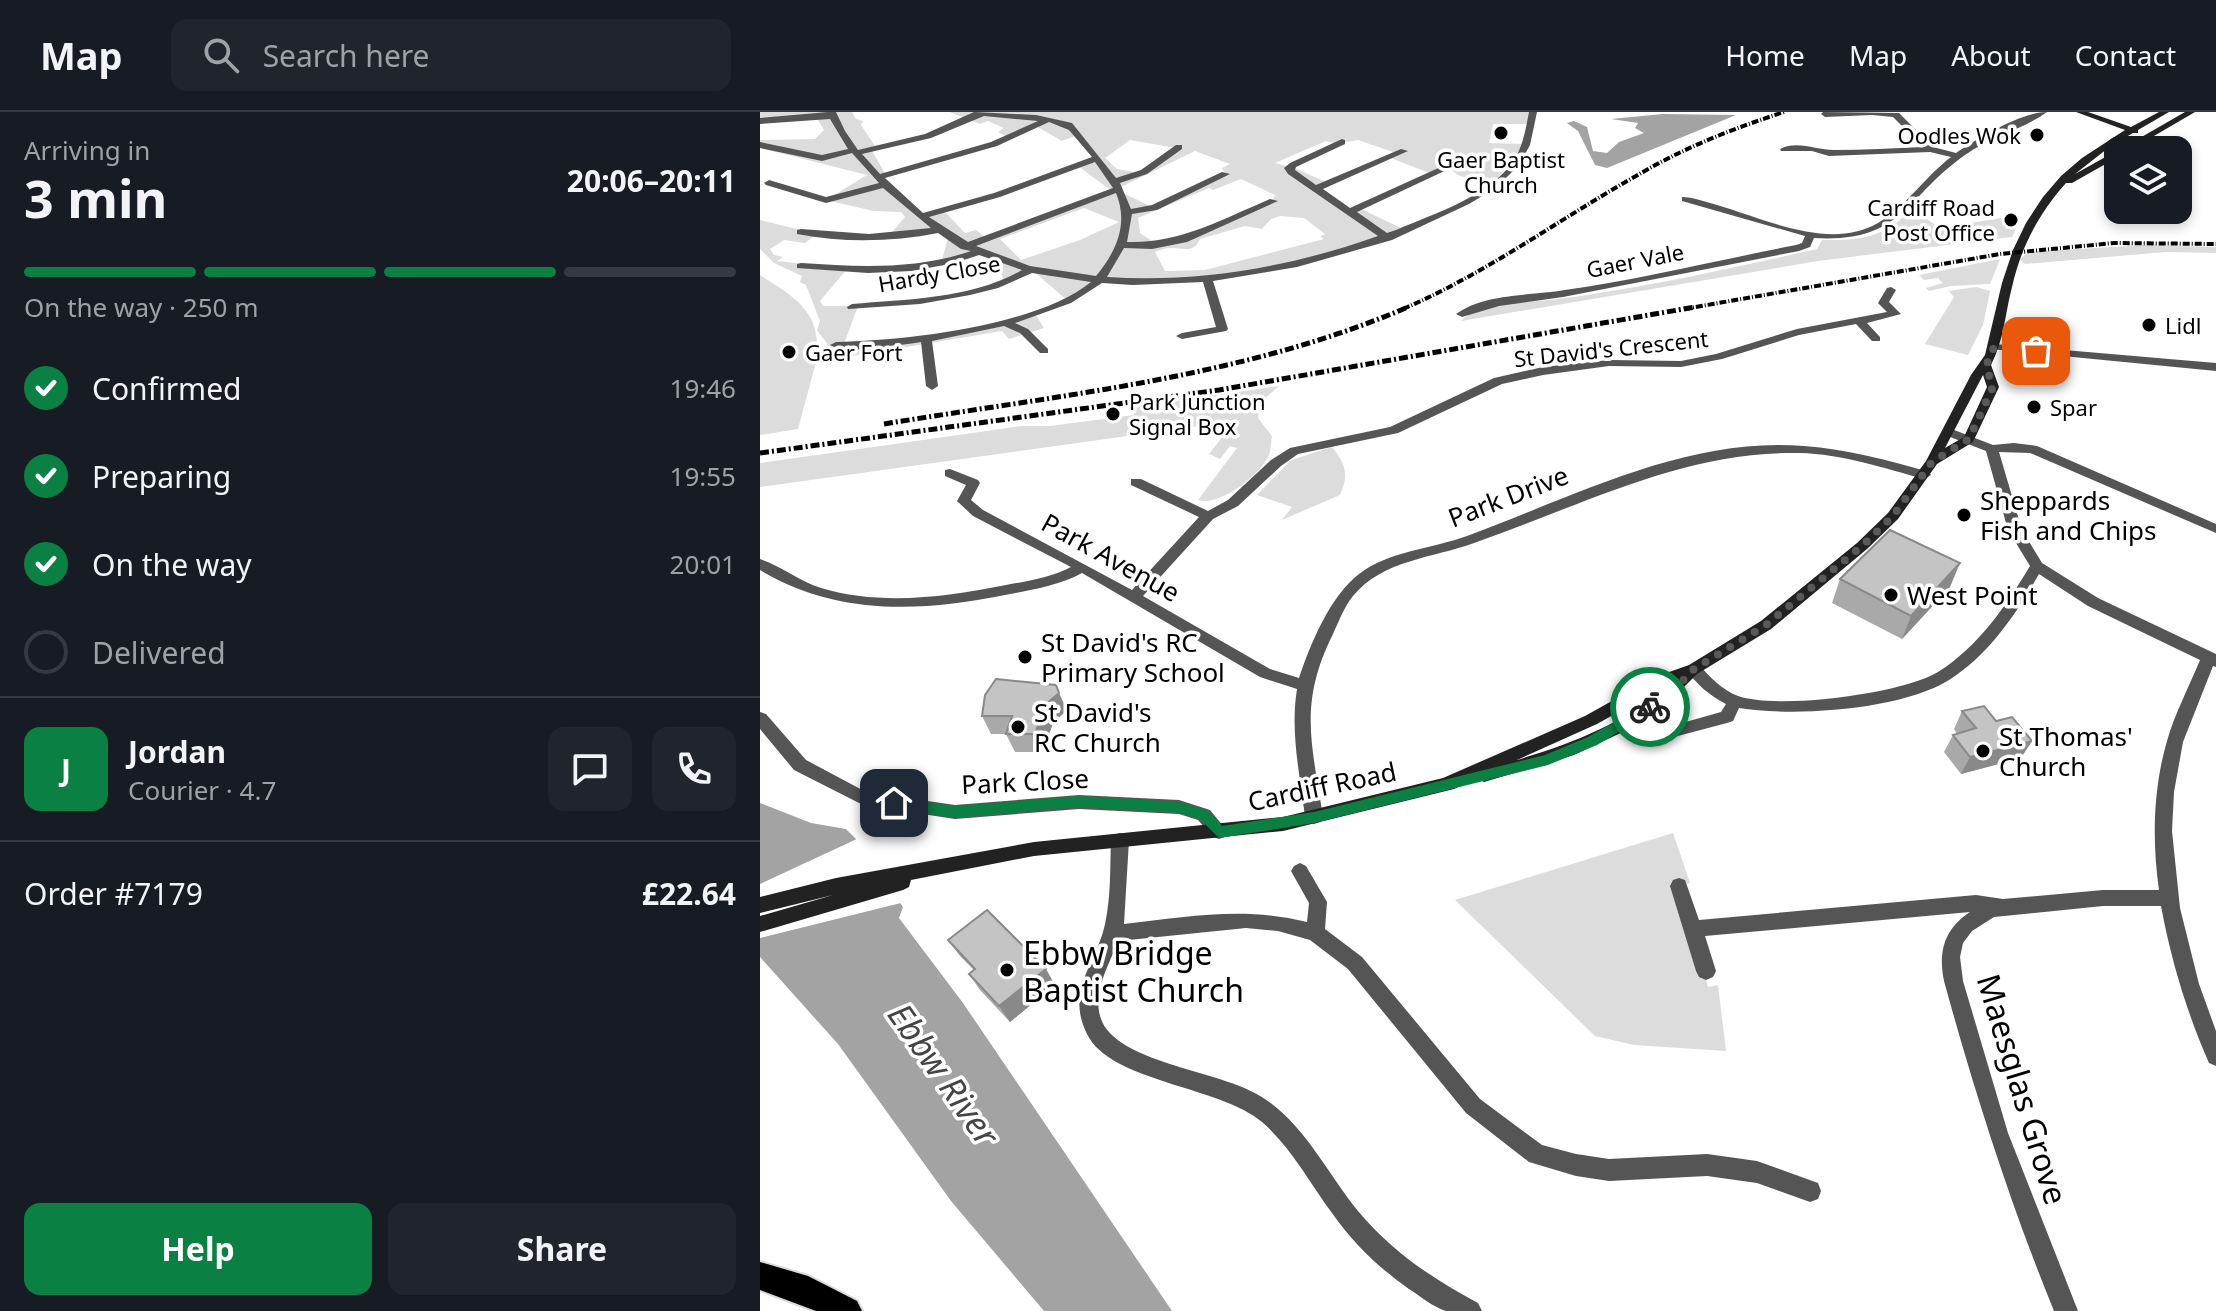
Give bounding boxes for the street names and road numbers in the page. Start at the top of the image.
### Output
street label: Gaer Vale [1584,236,1686,284]
street label: Hardy Close [876,247,1002,299]
street label: St David's Crescent [1512,323,1710,373]
street label: Park Drive [1443,457,1573,535]
street label: Park Avenue [1035,504,1187,610]
street label: Cardiff Road [1244,753,1400,819]
street label: Park Close [960,760,1090,802]
street label: Maesglas Grove [1968,969,2078,1209]

